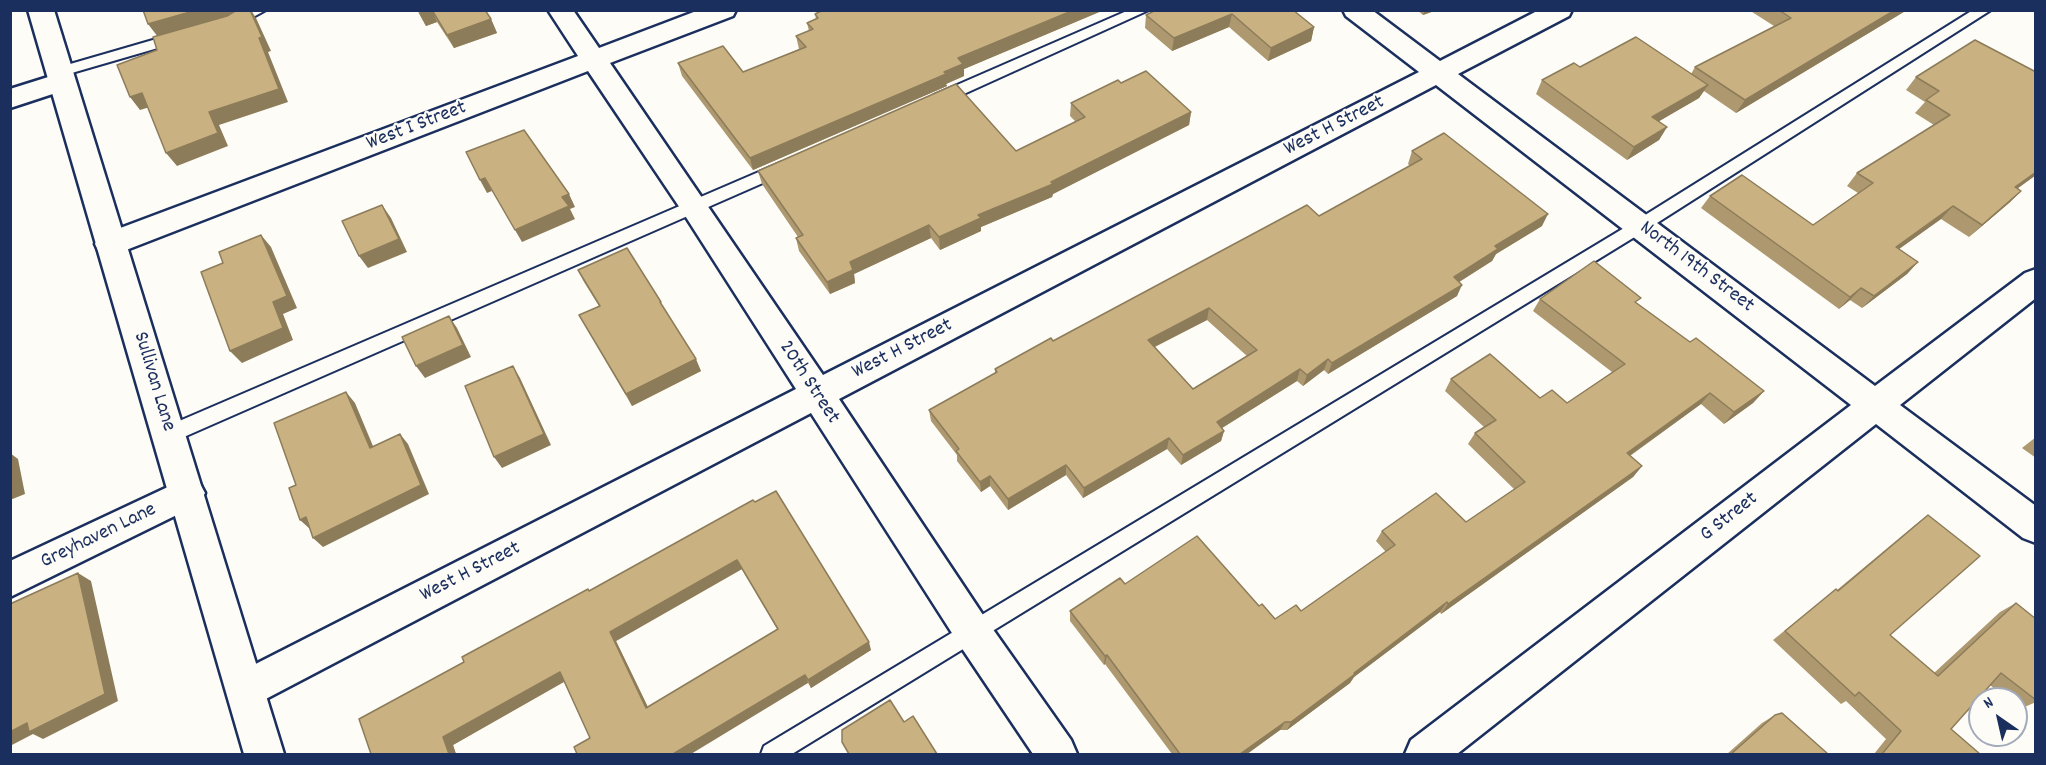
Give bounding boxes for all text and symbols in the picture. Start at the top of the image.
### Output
street label: West H Street [1281,91,1389,163]
street label: West I Street [363,96,471,158]
street label: North 19th Street [1634,217,1758,319]
street label: West H Street [849,314,957,386]
street label: Sullivan Lane [126,329,180,435]
street label: 20th Street [772,337,844,429]
street label: G Street [1696,488,1764,548]
street label: Greyhaven Lane [37,498,161,576]
street label: West H Street [417,537,525,609]
north arrow [1968,687,2028,747]
text: N [1979,692,1998,715]

